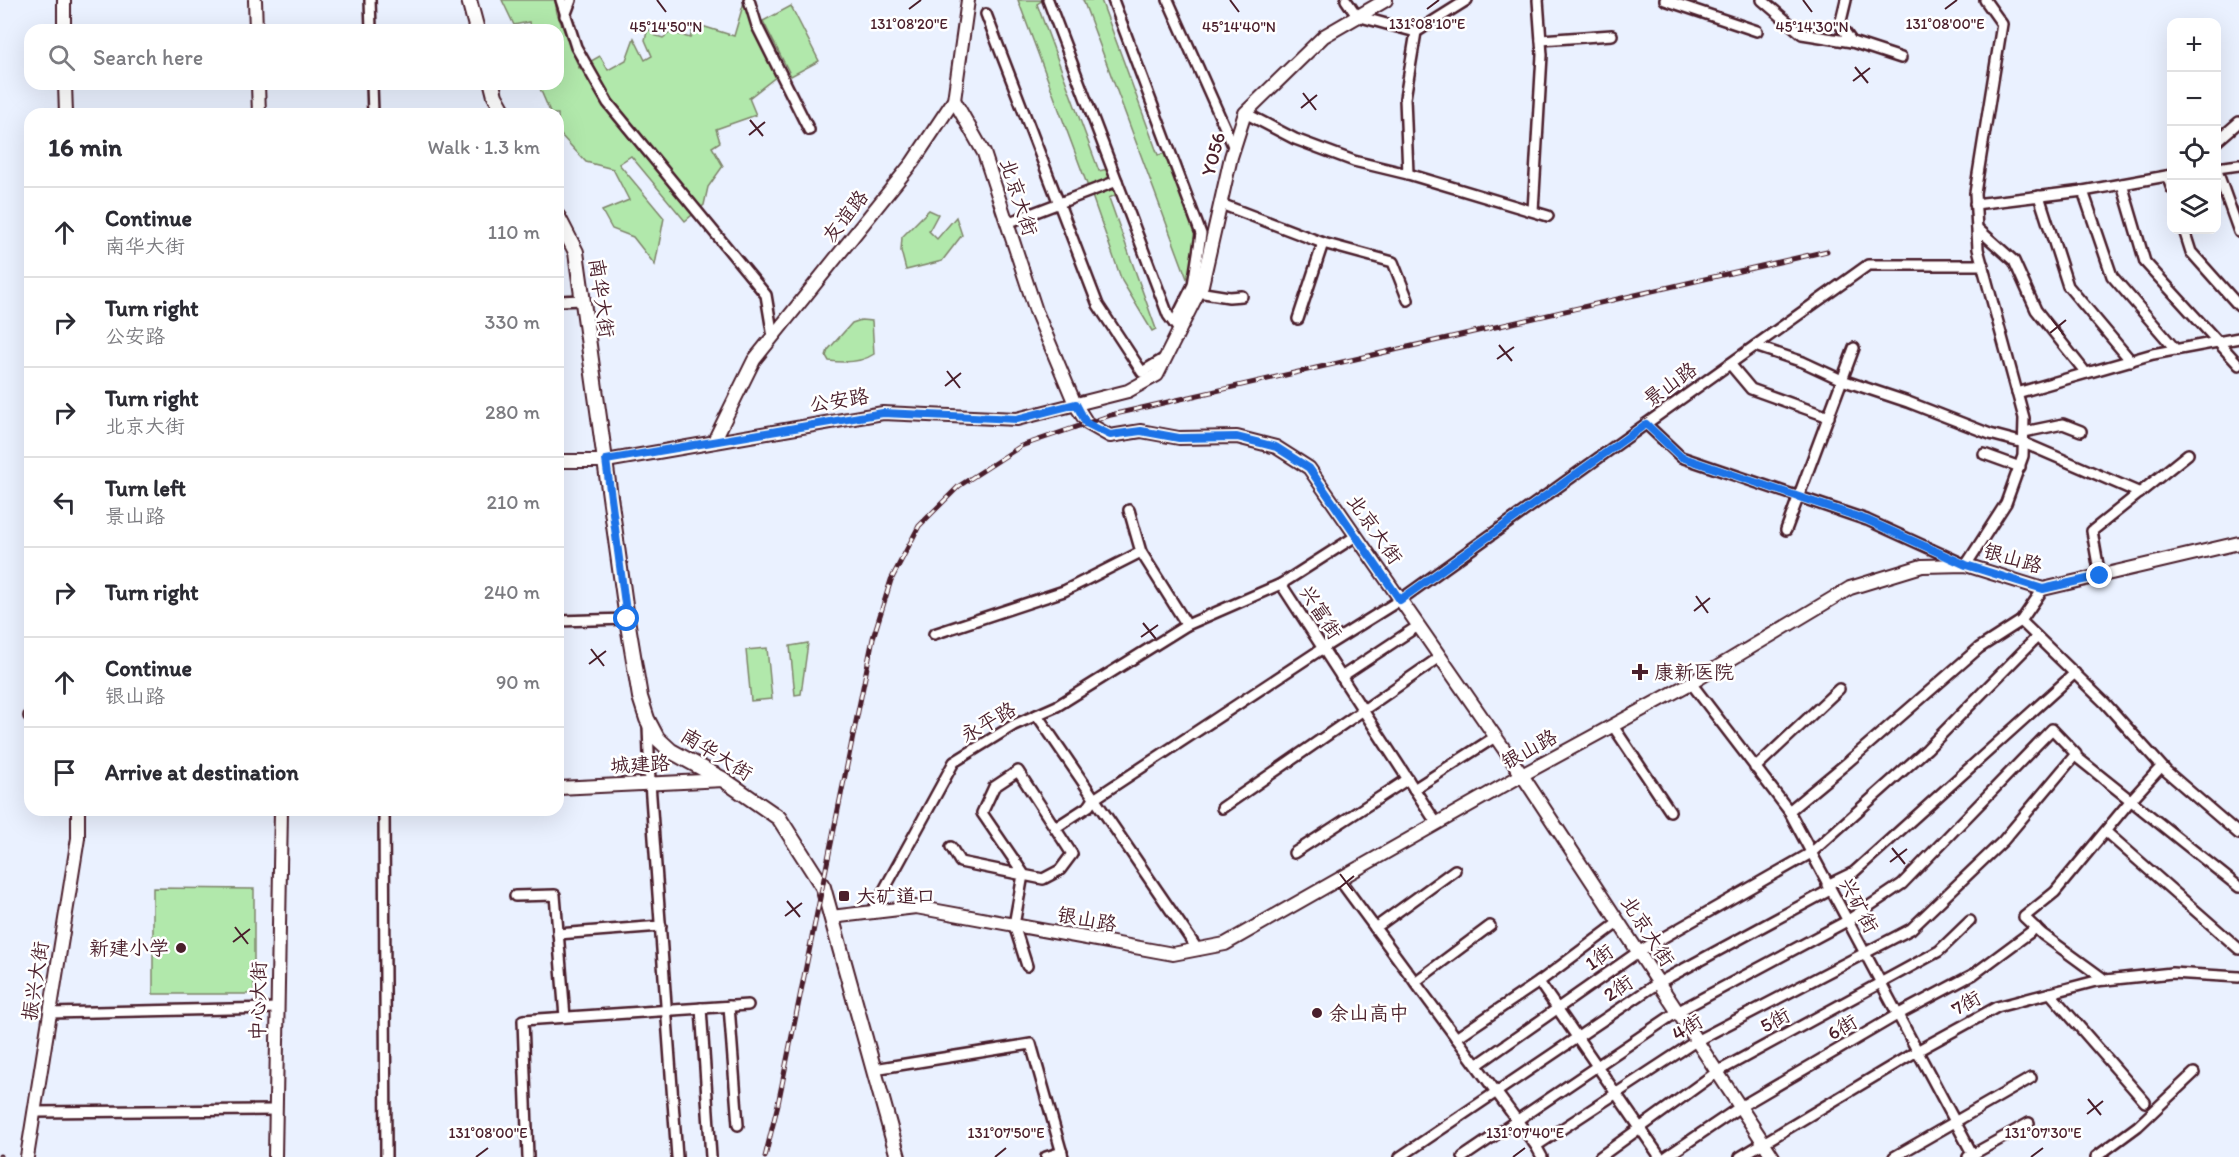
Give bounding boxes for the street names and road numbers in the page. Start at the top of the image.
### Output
street label: Y056 [1196,129,1230,179]
street label: 北京大街 [995,155,1043,239]
street label: 友谊路 [817,184,874,247]
street label: 南华大街 [585,257,619,339]
street label: 景山路 [1639,356,1702,411]
street label: 公安路 [807,383,871,417]
street label: 北京大街 [1342,489,1408,569]
street label: 银山路 [1981,538,2046,578]
street label: 兴富街 [1295,580,1347,644]
street label: 永平路 [956,696,1021,747]
street label: 南华大街 [677,723,757,785]
street label: 银山路 [1497,723,1562,774]
street label: 城建路 [609,750,672,778]
street label: 兴矿街 [1834,873,1884,937]
street label: 北京大街 [1616,891,1680,971]
street label: 银山路 [1055,902,1120,936]
street label: 1街 [1580,939,1618,975]
street label: 振兴大街 [17,940,53,1022]
street label: 中心大街 [245,961,271,1041]
street label: 2街 [1599,970,1637,1006]
street label: 7街 [1947,985,1985,1021]
street label: 5街 [1756,1002,1794,1038]
street label: 4街 [1667,1008,1707,1046]
street label: 6街 [1823,1009,1861,1045]

